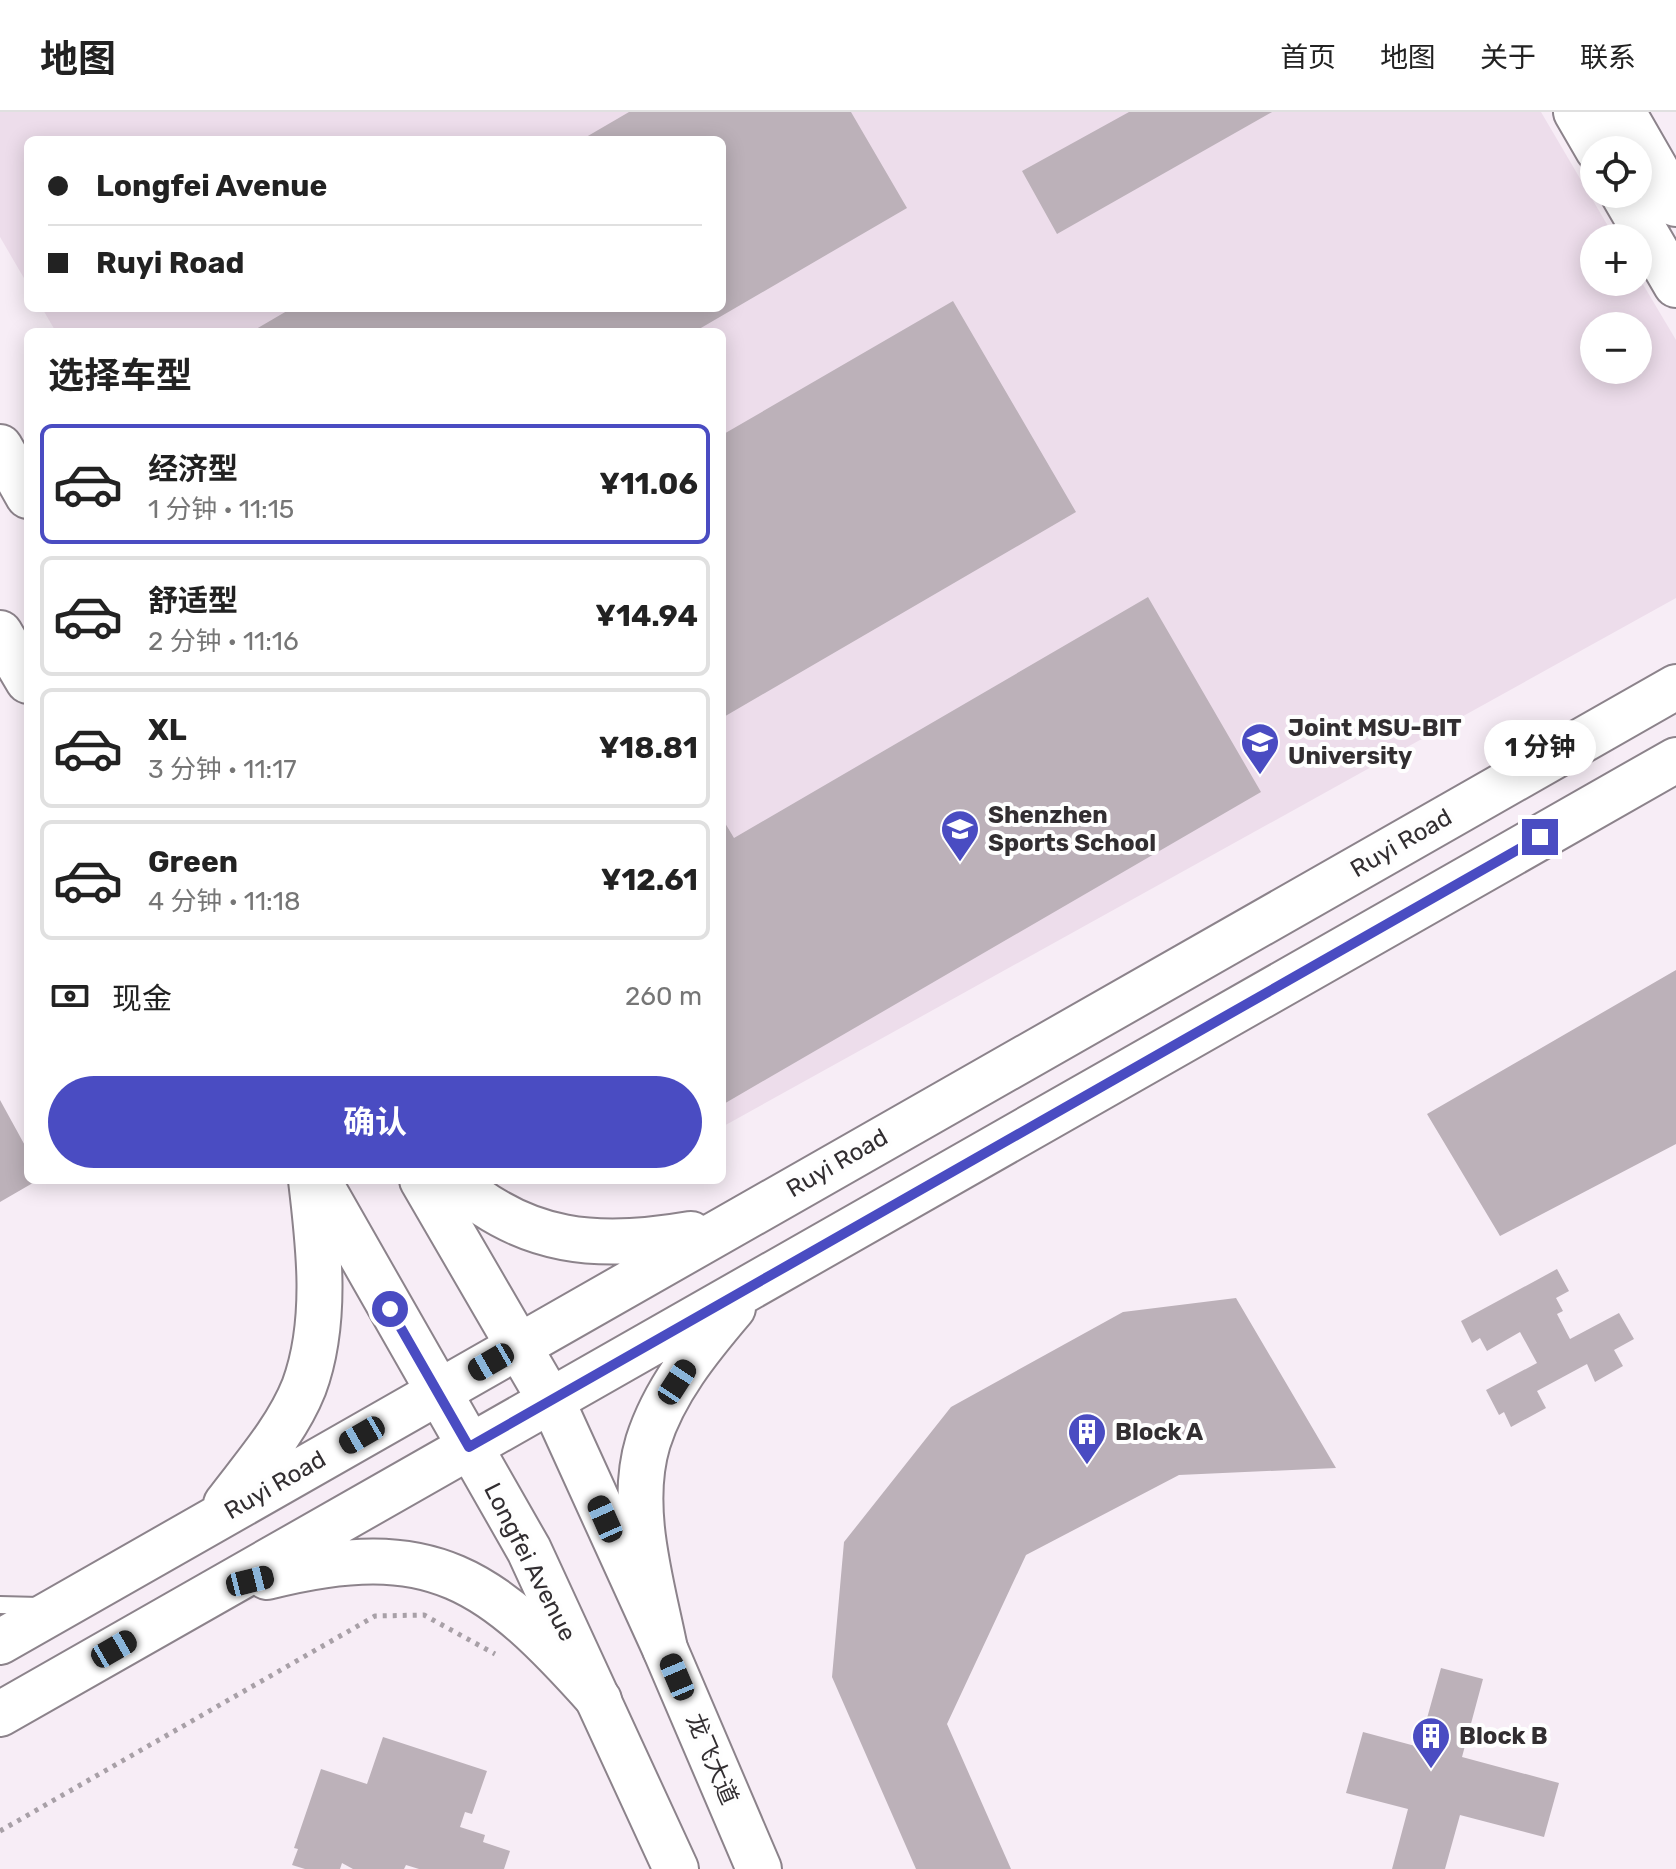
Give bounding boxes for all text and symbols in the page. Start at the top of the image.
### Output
text: 地图 [40,36,116,82]
text: 首页 [1280,41,1336,74]
text: 地图 [1380,41,1436,74]
text: 关于 [1480,41,1536,74]
text: 联系 [1580,41,1636,74]
map controls [1580,136,1652,384]
button: locate [1580,136,1652,208]
text: Longfei Avenue [96,168,327,204]
button: + [1580,224,1652,296]
text: Ruyi Road [96,245,244,281]
button: − [1580,312,1652,384]
text: 选择车型 [48,354,192,397]
icon: car [52,448,124,520]
text: 经济型 [148,451,238,487]
text: ¥11.06 [599,466,698,502]
text: 1 分钟 · 11:15 [148,494,294,525]
icon: car [52,580,124,652]
text: 舒适型 [148,583,238,619]
text: ¥14.94 [595,598,698,634]
text: 2 分钟 · 11:16 [148,626,299,657]
icon: car [52,712,124,784]
text: XL [148,712,187,748]
place label: Joint MSU-BIT University [1288,714,1462,770]
school or university icon: Joint MSU-BIT University [1239,721,1281,776]
callout: 1 分钟 [1484,721,1596,777]
text: ¥18.81 [599,730,698,766]
text: 1 分钟 [1505,732,1575,763]
text: 3 分钟 · 11:17 [148,754,297,785]
place label: Shenzhen Sports School [988,801,1156,857]
street label: Ruyi Road [1346,803,1456,883]
school or university icon: Shenzhen Sports School [939,808,981,863]
route end [1522,819,1558,855]
icon: car [52,844,124,916]
text: Green [148,844,238,880]
text: ¥12.61 [601,862,698,898]
text: 4 分钟 · 11:18 [148,886,300,917]
icon: cash [48,974,92,1018]
text: 现金 [112,981,172,1017]
text: 260 m [625,981,702,1012]
button: 确认 [48,1076,702,1168]
street label: Ruyi Road [782,1123,892,1203]
route start [372,1291,408,1327]
car [464,1340,518,1384]
car [654,1355,700,1409]
building icon: Block A [1066,1411,1108,1466]
car [335,1413,389,1457]
place label: Block A [1115,1418,1203,1446]
street label: Ruyi Road [220,1445,330,1525]
street label: Longfei Avenue [478,1478,582,1646]
car [584,1492,626,1546]
car [224,1564,276,1598]
car [87,1627,141,1671]
car [657,1650,697,1704]
street label: 龙飞大道 [680,1709,744,1809]
building icon: Block B [1410,1715,1452,1770]
place label: Block B [1459,1722,1548,1750]

